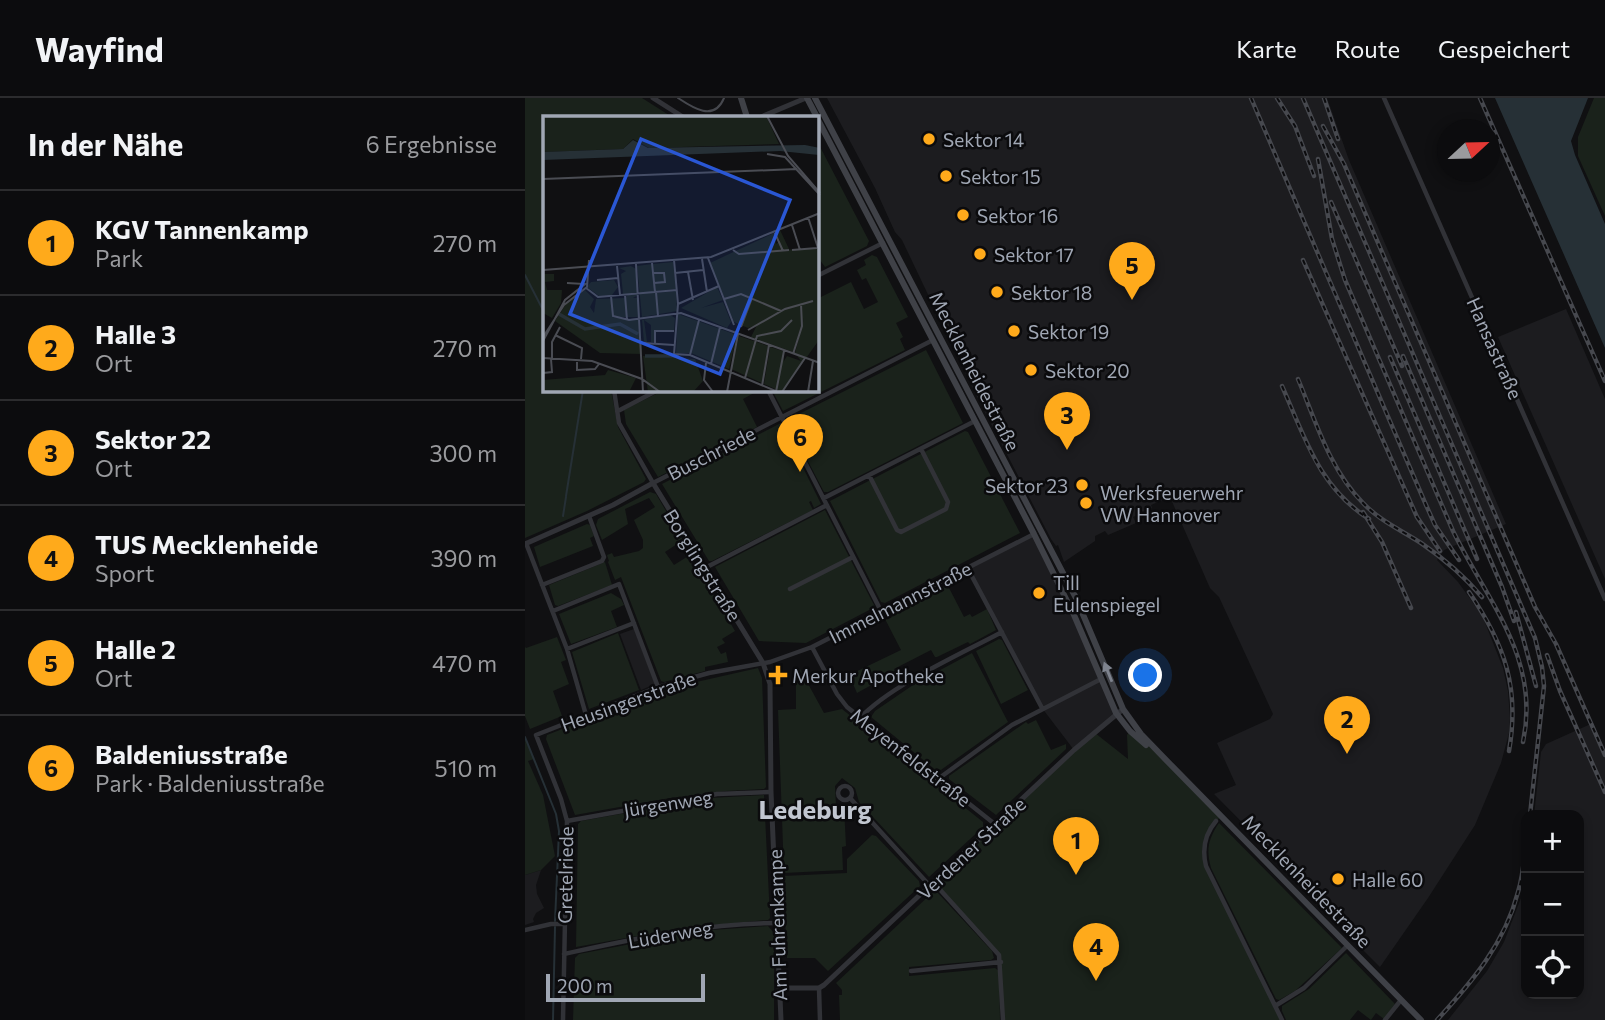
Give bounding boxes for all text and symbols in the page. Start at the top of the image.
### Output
text: Wayfind [35,28,164,69]
text: Karte [1236,34,1297,63]
text: Route [1335,34,1400,63]
text: Gespeichert [1438,34,1570,63]
inset map [543,116,819,392]
north arrow [1437,119,1500,182]
text: In der Nähe [28,125,183,162]
place label: Sektor 14 [943,128,1024,151]
text: 6 Ergebnisse [366,130,497,158]
marker: Sektor 14 [921,131,937,147]
place label: Sektor 15 [960,165,1041,188]
marker: Sektor 15 [938,168,954,184]
place label: Sektor 16 [977,204,1058,227]
marker: Sektor 16 [955,207,971,223]
text: KGV Tannenkamp [95,213,309,244]
text: 1 [46,229,56,257]
text: 270 m [433,229,497,257]
pin: 5 [1109,242,1155,300]
place label: Sektor 17 [994,243,1074,266]
text: Park [95,244,143,272]
marker: Sektor 17 [972,246,988,262]
place label: Sektor 18 [1011,281,1092,304]
marker: Sektor 18 [989,284,1005,300]
street label: Mecklenheidestraße [925,288,1025,454]
street label: Hansastraße [1462,294,1528,402]
text: Halle 3 [95,318,176,349]
place label: Sektor 19 [1028,320,1109,343]
marker: Sektor 19 [1006,323,1022,339]
text: 2 [44,334,58,362]
text: 270 m [433,334,497,362]
text: Ort [95,349,132,377]
place label: Sektor 20 [1045,359,1130,382]
marker: Sektor 20 [1023,362,1039,378]
pin: 3 [1044,392,1090,450]
pin: 6 [777,414,823,472]
street label: Buschriede [663,421,759,485]
text: Sektor 22 [95,423,211,454]
text: 3 [44,439,58,467]
text: 300 m [429,439,497,467]
text: Ort [95,454,132,482]
place label: Sektor 23 [985,474,1068,497]
marker: Sektor 23 [1074,477,1090,493]
place label: Werksfeuerwehr VW Hannover [1100,481,1244,526]
marker: Werksfeuerwehr VW Hannover [1078,495,1094,511]
street label: Borglingstraße [659,505,747,625]
text: TUS Mecklenheide [95,528,318,559]
text: 4 [44,544,58,572]
text: 390 m [430,544,497,572]
street label: Immelmannstraße [825,556,975,648]
text: Sport [95,559,154,587]
place label: Till Eulenspiegel [1053,571,1160,616]
marker: Till Eulenspiegel [1031,585,1047,601]
text: Halle 2 [95,633,176,664]
text: 5 [44,649,58,677]
text: 470 m [432,649,497,677]
your location [1128,658,1162,692]
one-way arrow [1103,661,1114,682]
text: Ort [95,664,132,692]
place label: Merkur Apotheke [792,664,944,687]
street label: Heusingerstraße [557,666,699,736]
marker: Merkur Apotheke [770,667,786,683]
pin: 2 [1324,696,1370,754]
street label: Meyenfeldstraße [846,703,976,811]
text: Baldeniusstraße [95,738,288,769]
text: 6 [44,754,58,782]
text: 510 m [434,754,497,782]
text: Park · Baldeniusstraße [95,769,325,797]
street label: Jürgenweg [622,785,714,821]
street label: Verdener Straße [912,792,1030,904]
district label: Ledeburg [759,793,871,824]
street label: Mecklenheidestraße [1238,810,1376,952]
map controls [1521,810,1584,999]
button: + [1521,810,1584,873]
pin: 1 [1053,817,1099,875]
street label: Gretelriede [553,826,577,924]
street label: Am Fuhrenkampe [763,849,791,1001]
place label: Halle 60 [1352,868,1423,891]
marker: Halle 60 [1330,871,1346,887]
button: − [1521,873,1584,936]
street label: Lüderweg [626,915,714,953]
pin: 4 [1073,923,1119,981]
button: locate [1521,936,1584,999]
scale bar [546,971,705,1003]
text: 200 m [557,974,613,997]

